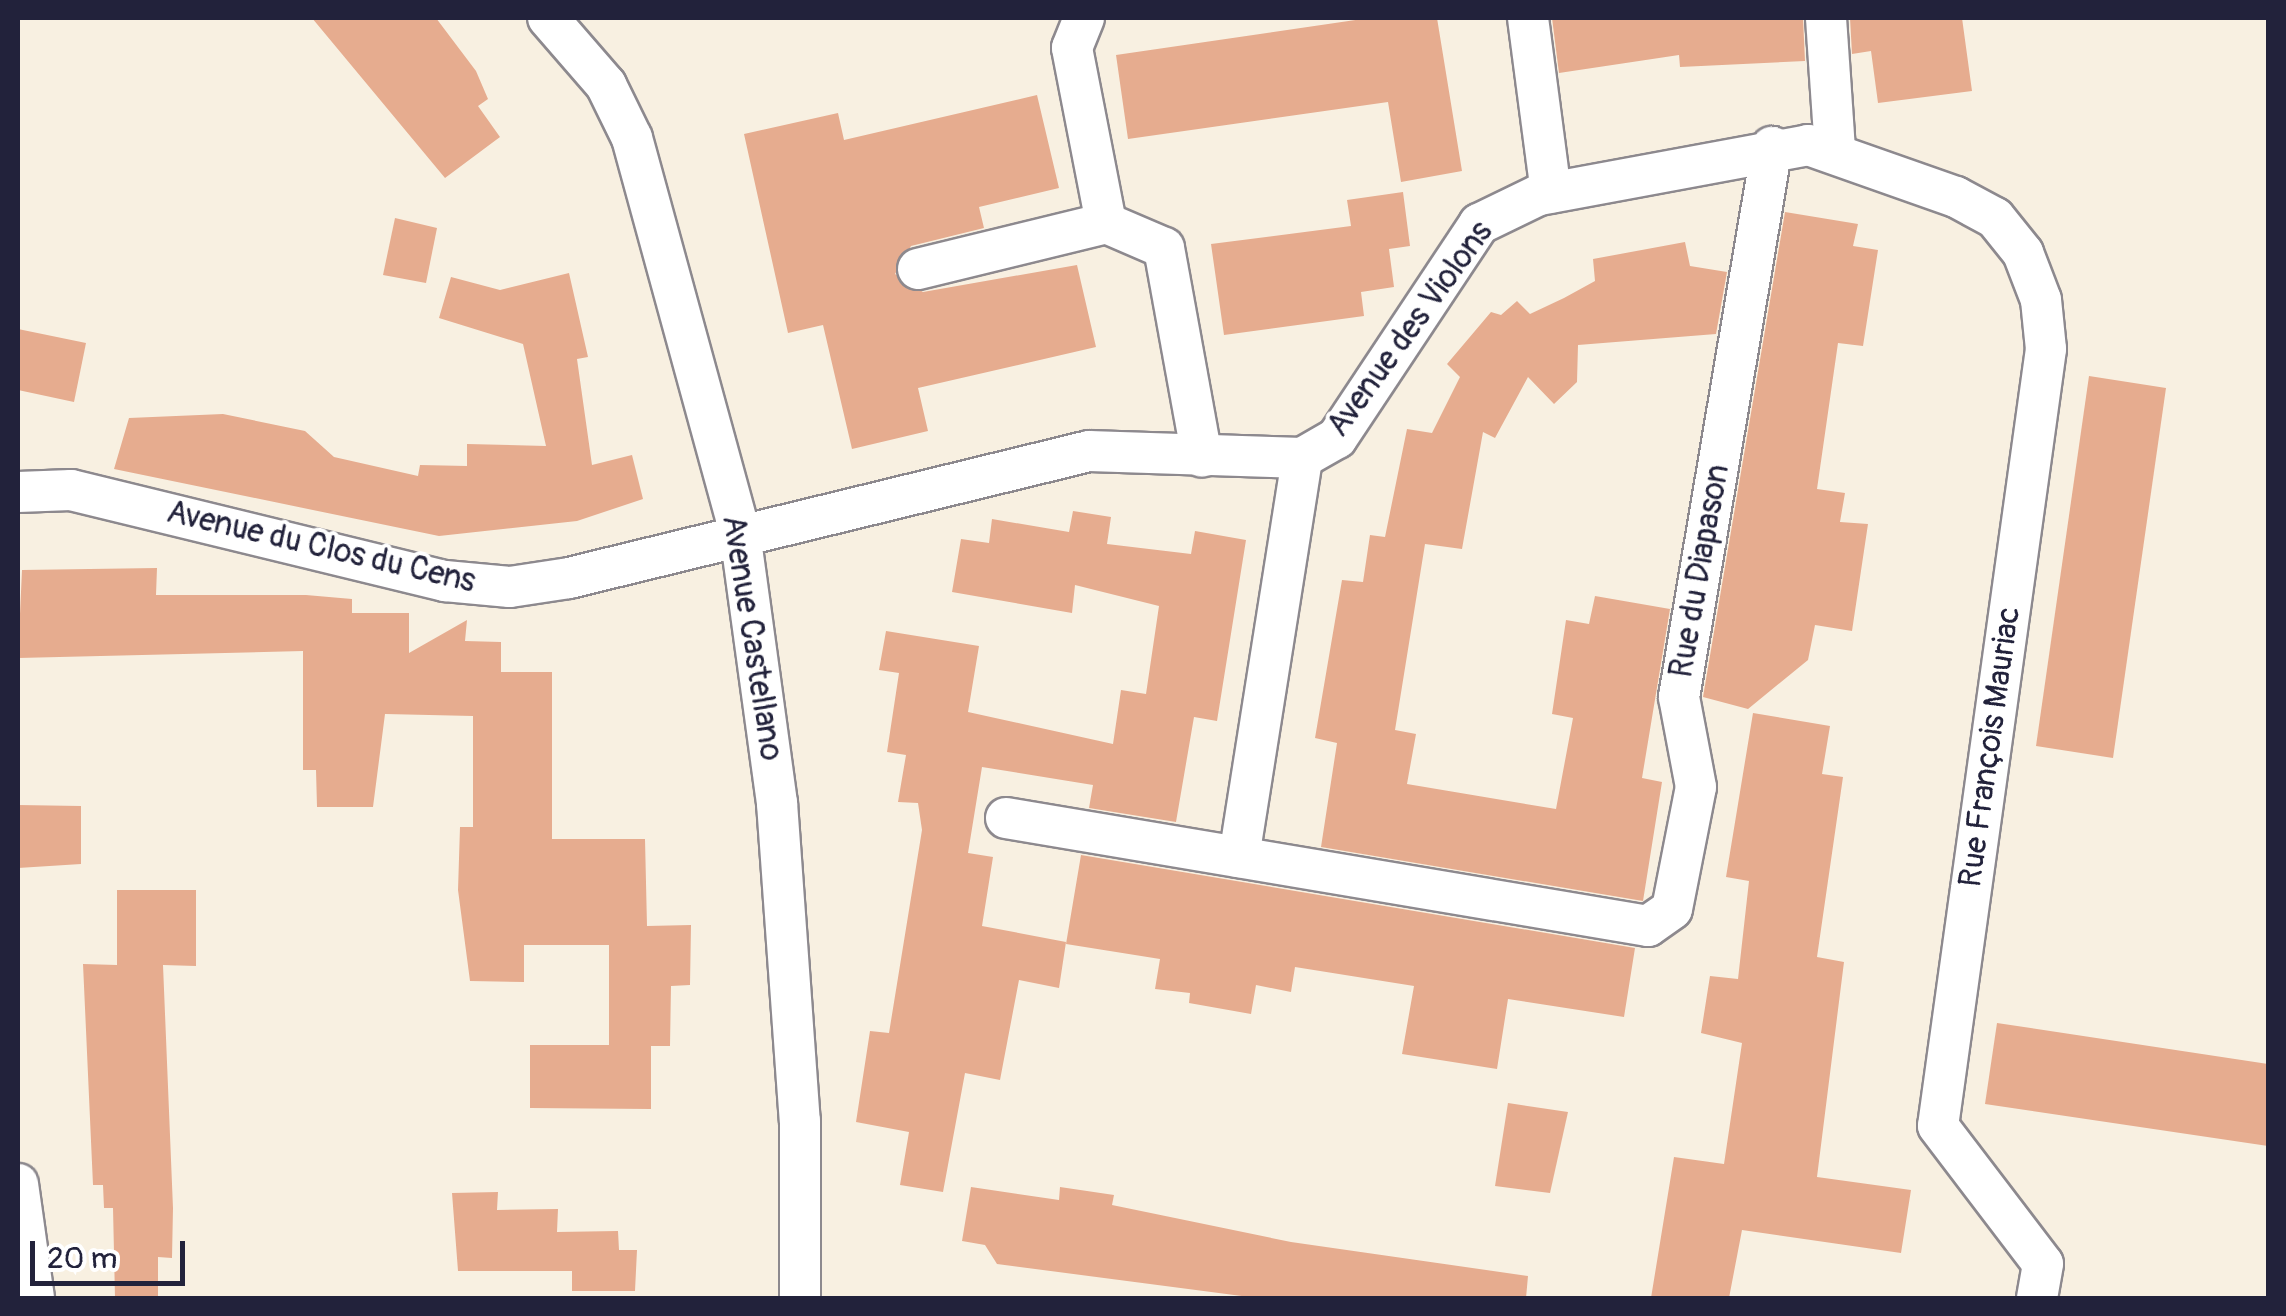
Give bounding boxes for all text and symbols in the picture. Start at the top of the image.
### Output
street label: Avenue des Violons [1319,214,1501,444]
street label: Rue du Diapason [1662,461,1738,681]
street label: Avenue du Clos du Cens [163,493,479,601]
street label: Avenue Castellano [714,513,790,763]
street label: Rue François Mauriac [1951,605,2029,889]
scale bar [35,1221,190,1283]
text: 20 m [47,1240,117,1277]

